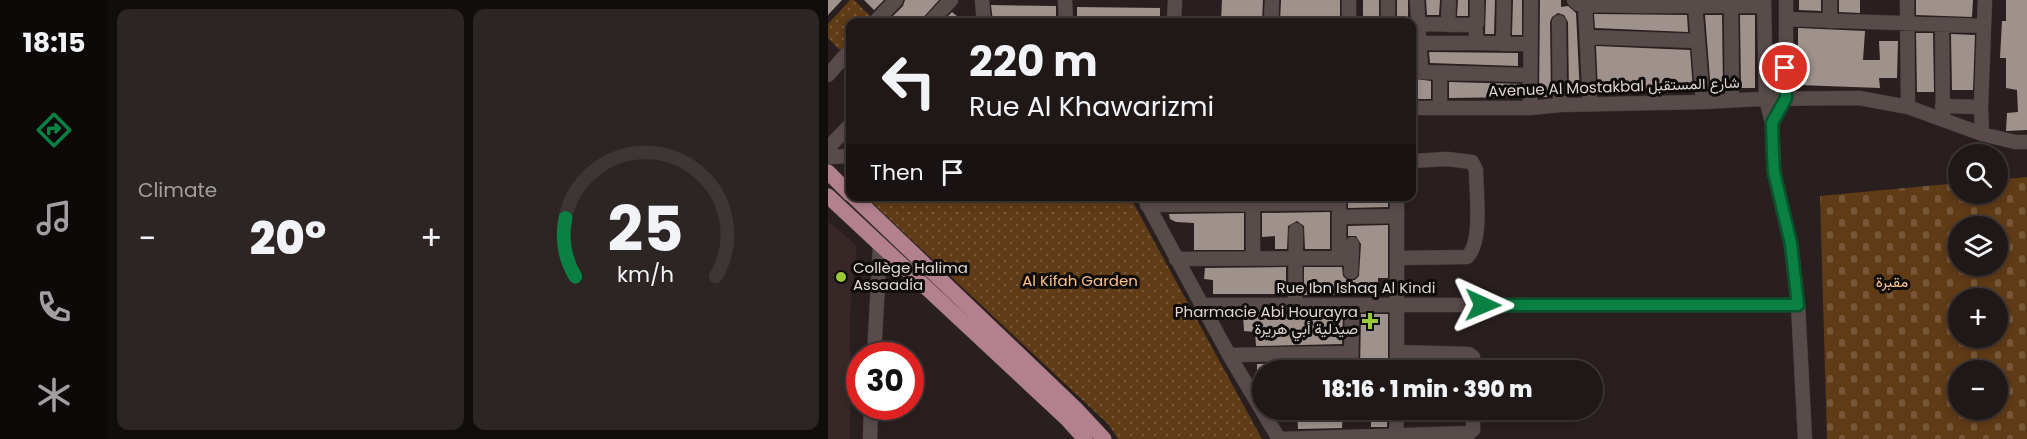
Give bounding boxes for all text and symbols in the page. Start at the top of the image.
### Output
text: 18:15 [22,24,86,61]
text: 220 m [969,32,1098,91]
icon: left [870,42,948,120]
pin [1759,42,1810,93]
icon: arrive [1768,51,1801,84]
street label: Avenue Al Mostakbal شارع المستقبل [1488,72,1740,102]
text: Rue Al Khawarizmi [969,88,1214,125]
icon: directions [33,109,75,151]
map controls [1948,144,2008,420]
button: search [1948,144,2008,204]
icon: arrive [936,156,969,189]
text: Then [870,157,924,188]
text: Climate [138,176,217,204]
text: 25 [608,185,684,273]
icon: music [33,197,75,239]
text: 20° [250,207,326,270]
text: − [138,215,156,262]
text: + [420,215,442,262]
button: layers [1948,216,2008,276]
place label: Collège Halima Assaadia [853,257,968,295]
text: km/h [617,259,674,290]
marker: Collège Halima Assaadia [834,270,848,284]
park label: Al Kifah Garden [1022,270,1138,291]
park label: مقبرة [1876,271,1908,292]
position arrow [1451,273,1515,337]
street label: Rue Ibn Ishaq Al Kindi [1277,277,1435,298]
icon: phone [33,286,75,328]
button: + [1948,288,2008,348]
place label: Pharmacie Abi Hourayra صيدلية أبي هريرة [1175,301,1358,342]
marker: Pharmacie Abi Hourayra صيدلية أبي هريرة [1363,314,1377,328]
speed limit sign: 30 [846,342,924,420]
button: − [1948,360,2008,420]
icon: climate [33,374,75,416]
text: 18:16 · 1 min · 390 m [1322,374,1533,405]

